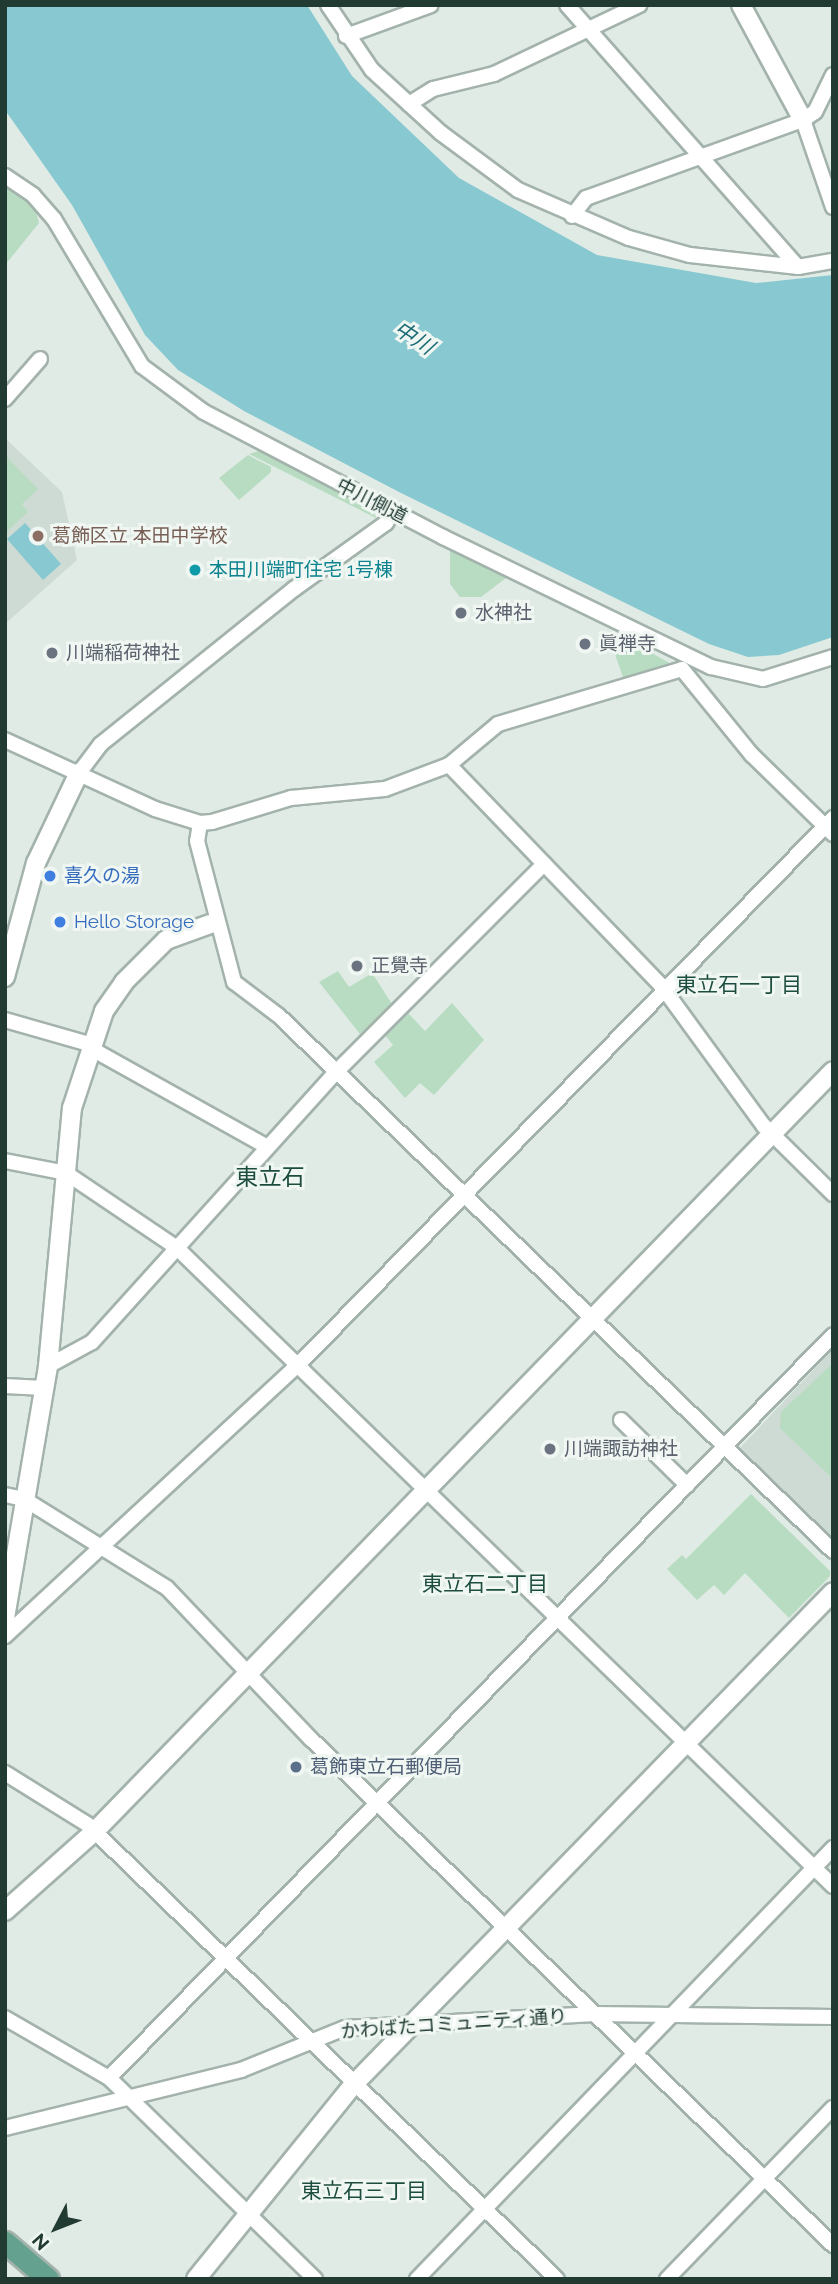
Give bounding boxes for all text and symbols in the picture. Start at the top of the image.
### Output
water label: 中川 [390,316,438,360]
street label: 中川側道 [333,474,411,528]
place label: 葛飾区立 本田中学校 [52,525,228,547]
marker: 葛飾区立 本田中学校 [30,528,46,544]
place label: 本田川端町住宅 1号棟 [209,559,393,581]
marker: 本田川端町住宅 1号棟 [187,562,203,578]
place label: 水神社 [475,602,532,624]
marker: 水神社 [453,605,469,621]
place label: 眞禅寺 [599,633,656,655]
marker: 眞禅寺 [577,636,593,652]
place label: 川端稲荷神社 [66,642,180,664]
marker: 川端稲荷神社 [44,645,60,661]
place label: 喜久の湯 [64,865,140,887]
marker: 喜久の湯 [42,868,58,884]
place label: Hello Storage [74,911,194,933]
marker: Hello Storage [52,914,68,930]
place label: 正覺寺 [371,955,428,977]
marker: 正覺寺 [349,958,365,974]
district label: 東立石一丁目 [676,972,802,998]
district label: 東立石 [236,1163,304,1191]
place label: 川端諏訪神社 [564,1438,678,1460]
marker: 川端諏訪神社 [542,1441,558,1457]
district label: 東立石二丁目 [422,1571,548,1597]
place label: 葛飾東立石郵便局 [310,1756,462,1778]
marker: 葛飾東立石郵便局 [288,1759,304,1775]
street label: かわばたコミュニティ通り [339,2005,569,2043]
district label: 東立石三丁目 [301,2178,427,2204]
north arrow [21,2193,91,2263]
text: N [27,2229,53,2255]

